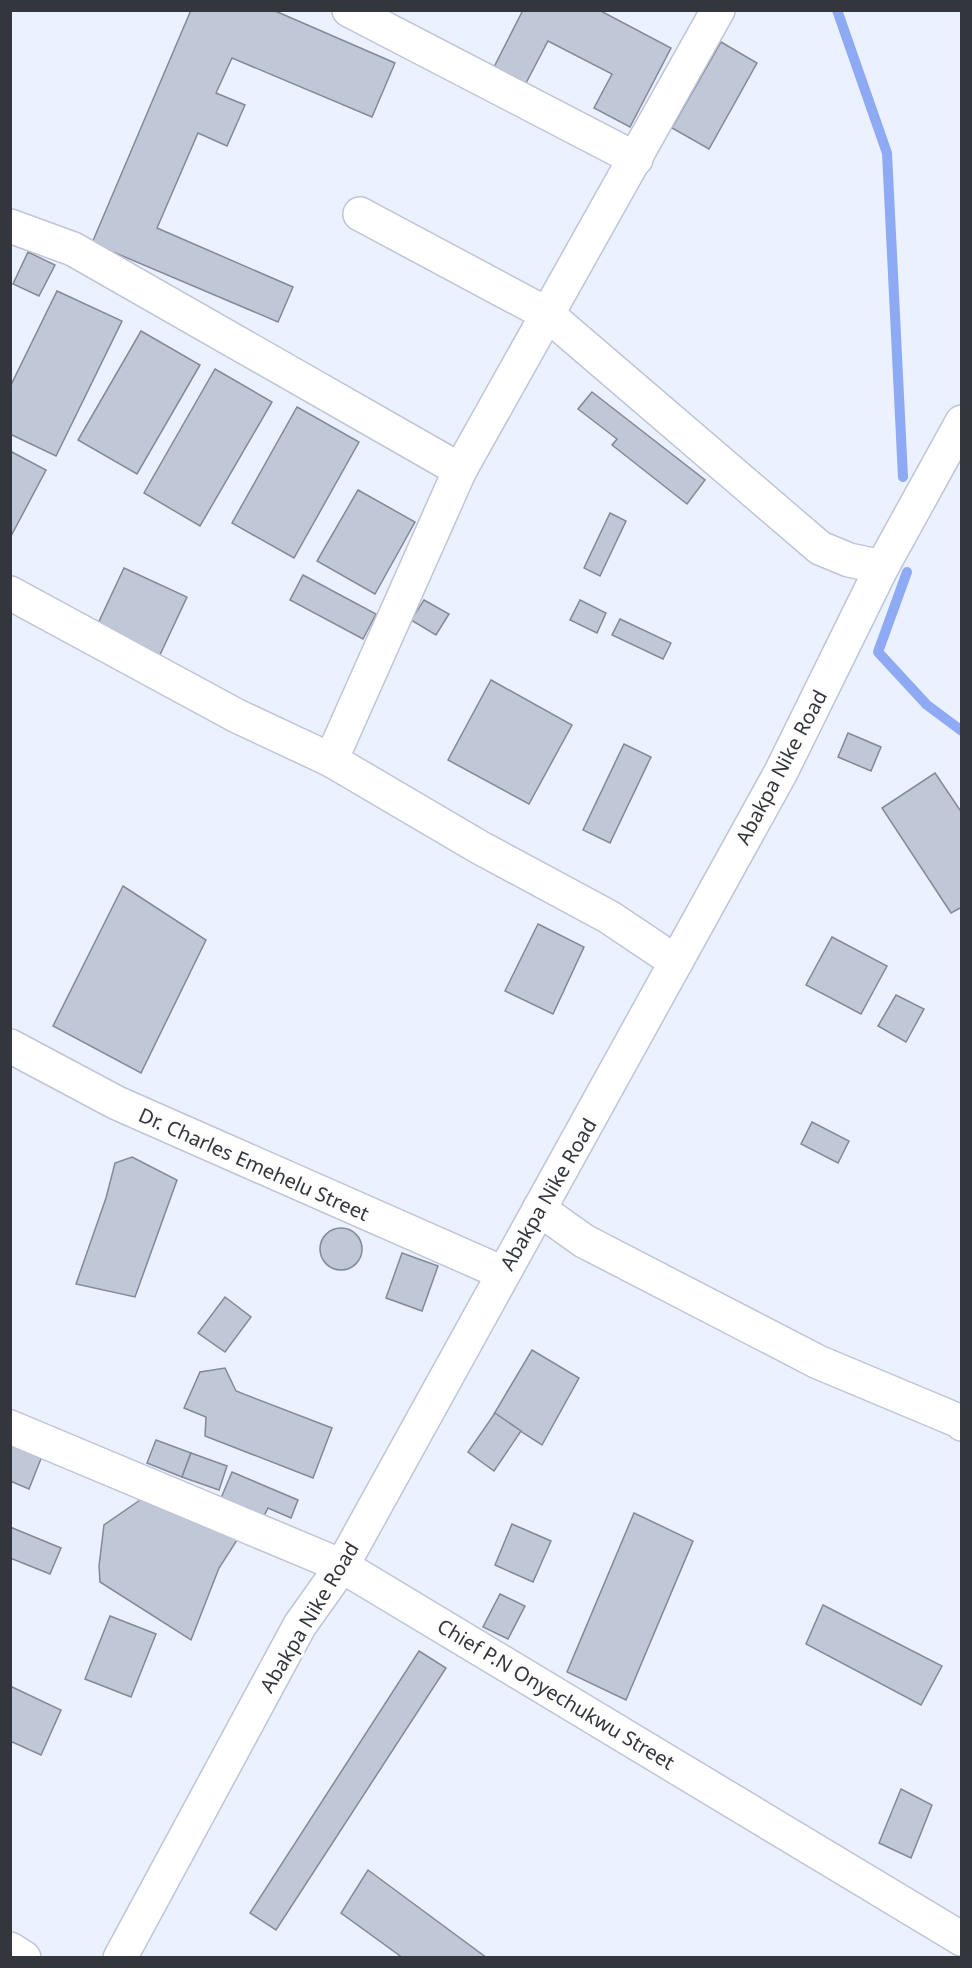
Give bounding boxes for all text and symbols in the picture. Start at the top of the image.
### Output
street label: Abakpa Nike Road [729,685,833,849]
street label: Dr. Charles Emehelu Street [135,1101,373,1227]
street label: Abakpa Nike Road [493,1113,603,1275]
street label: Abakpa Nike Road [253,1537,365,1697]
street label: Chief P.N Onyechukwu Street [432,1612,680,1776]

